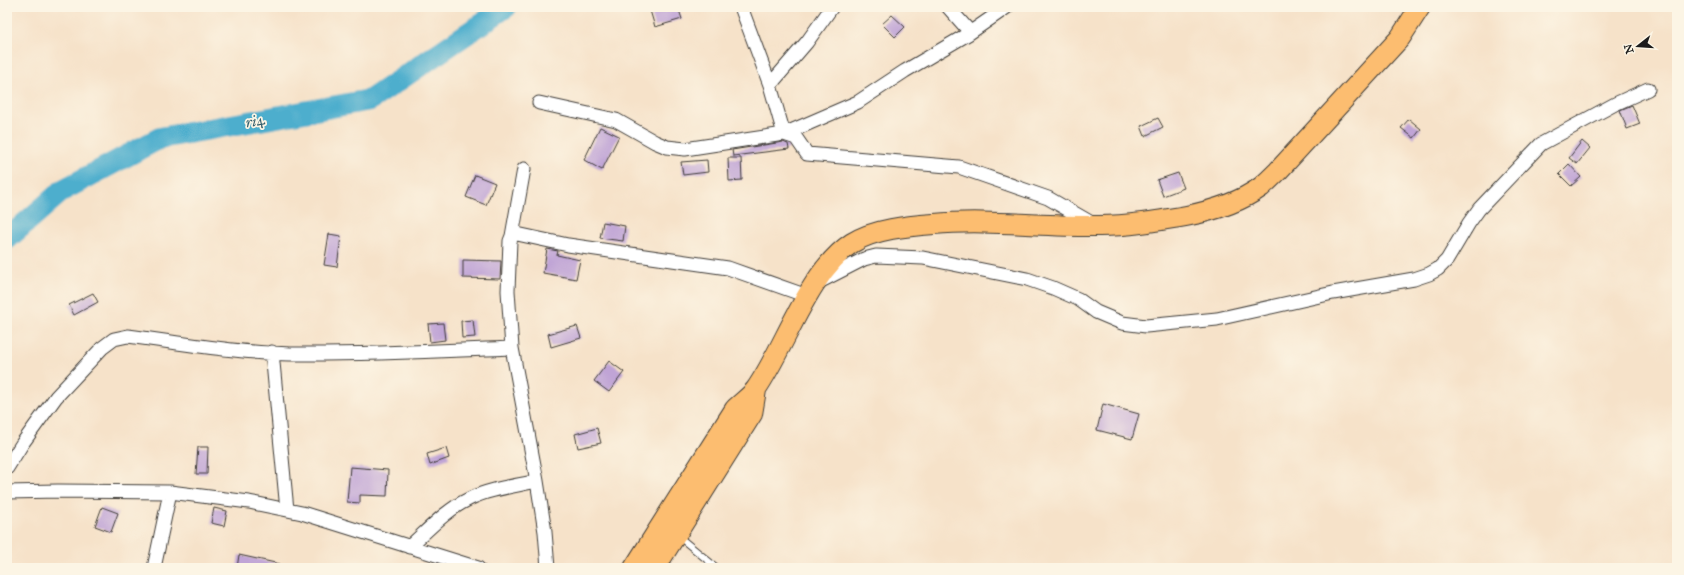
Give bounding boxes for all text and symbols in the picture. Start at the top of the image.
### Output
north arrow [1618,26,1658,66]
text: N [1621,42,1636,55]
water label: ri4 [244,110,267,132]

